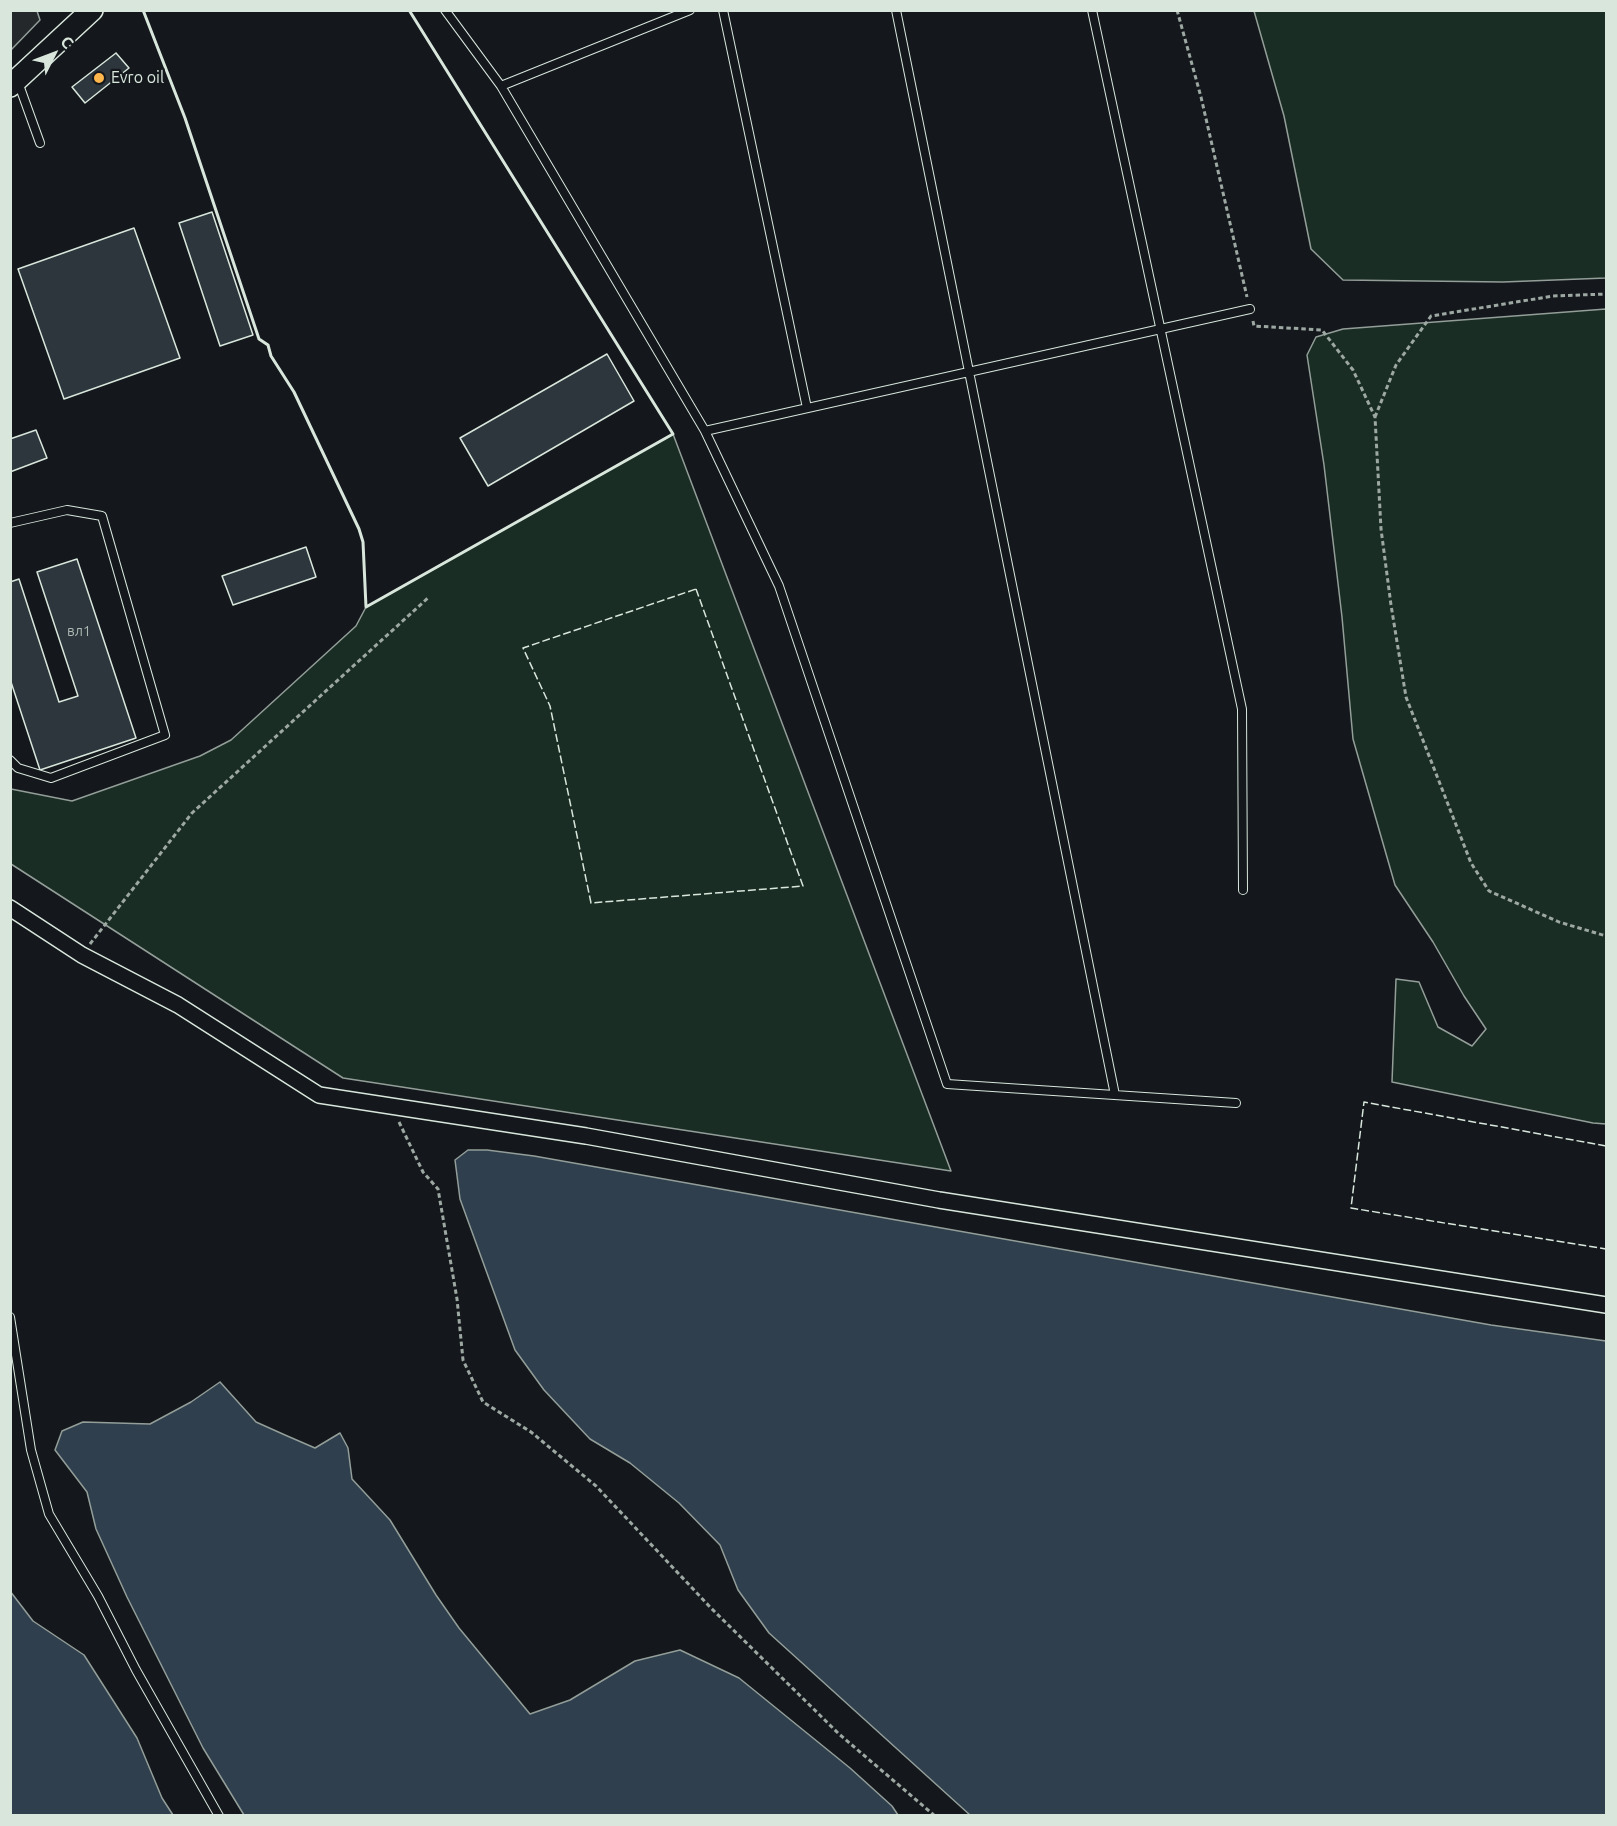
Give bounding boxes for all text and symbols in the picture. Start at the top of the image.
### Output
north arrow [24,24,84,84]
text: С [57,32,77,52]
place label: Evro oil [111,68,164,88]
marker: Evro oil [92,71,106,85]
house number: вл1 [67,623,91,639]

